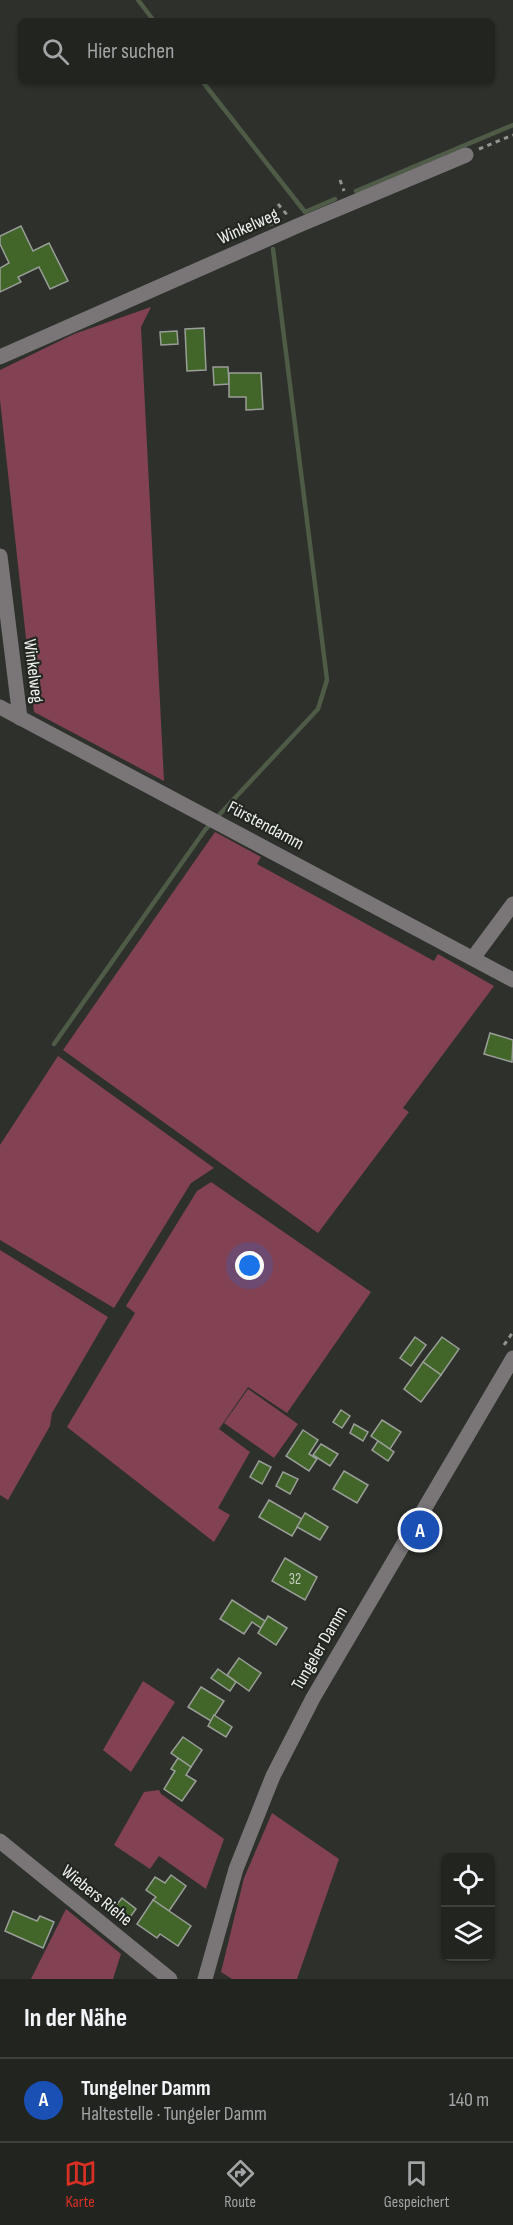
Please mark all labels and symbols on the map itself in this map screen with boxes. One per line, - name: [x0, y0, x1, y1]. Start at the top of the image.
- street label: Winkelweg: [215, 204, 282, 249]
- street label: Winkelweg: [19, 638, 48, 704]
- street label: Fürstendamm: [224, 797, 308, 854]
- your location: [235, 1251, 264, 1280]
- pin: A: [400, 1508, 440, 1552]
- house number: 32: [289, 1570, 301, 1589]
- street label: Tungeler Damm: [287, 1603, 352, 1694]
- street label: Wiebers Riehe: [57, 1860, 136, 1930]

